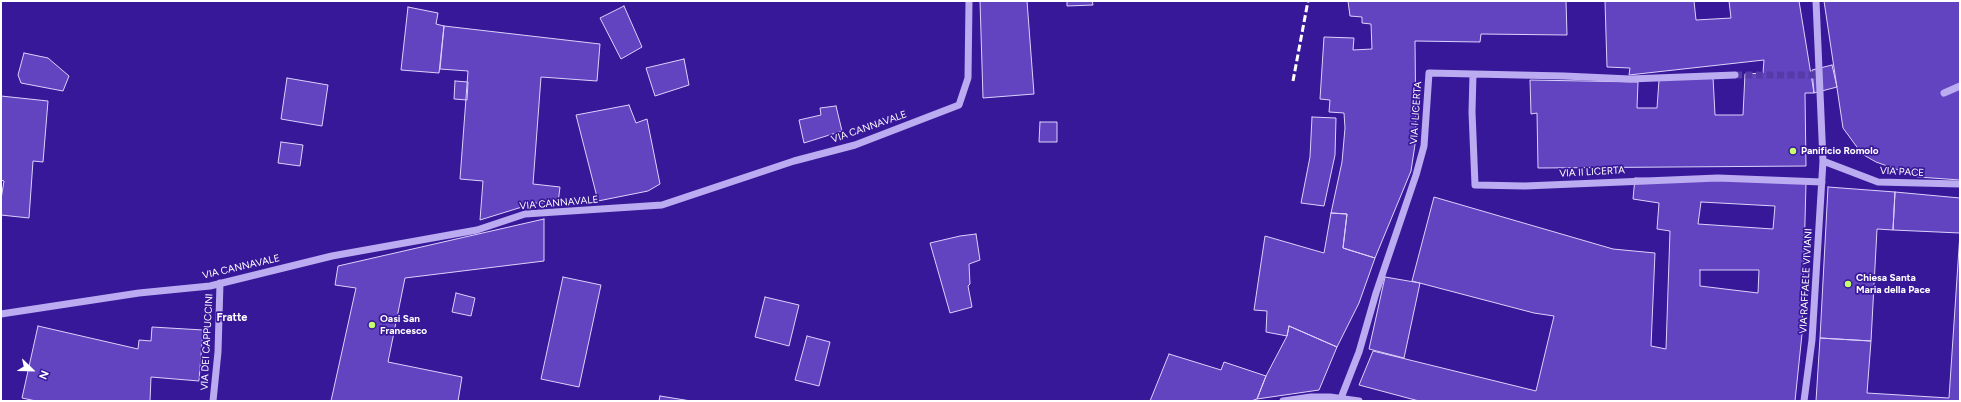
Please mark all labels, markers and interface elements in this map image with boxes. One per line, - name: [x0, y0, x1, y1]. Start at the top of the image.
- street label: VIA I LICERTA: [1408, 81, 1424, 145]
- street label: VIA CANNAVALE: [830, 108, 908, 146]
- place label: Panificio Romolo: [1801, 145, 1878, 157]
- marker: Panificio Romolo: [1788, 146, 1798, 156]
- street label: VIA II LICERTA: [1559, 164, 1625, 180]
- street label: VIA PACE: [1880, 165, 1924, 179]
- street label: VIA CANNAVALE: [519, 194, 599, 212]
- street label: VIA RAFFAELE VIVIANI: [1797, 228, 1815, 334]
- street label: VIA CANNAVALE: [201, 252, 281, 282]
- place label: Chiesa Santa Maria della Pace: [1856, 272, 1930, 296]
- marker: Chiesa Santa Maria della Pace: [1843, 279, 1853, 289]
- street label: VIA DEI CAPPUCCINI: [198, 293, 216, 391]
- district label: Fratte: [217, 311, 247, 325]
- place label: Oasi San Francesco: [380, 313, 427, 336]
- marker: Oasi San Francesco: [367, 320, 377, 330]
- north arrow: [12, 350, 52, 390]
- text: N: [36, 368, 51, 381]

